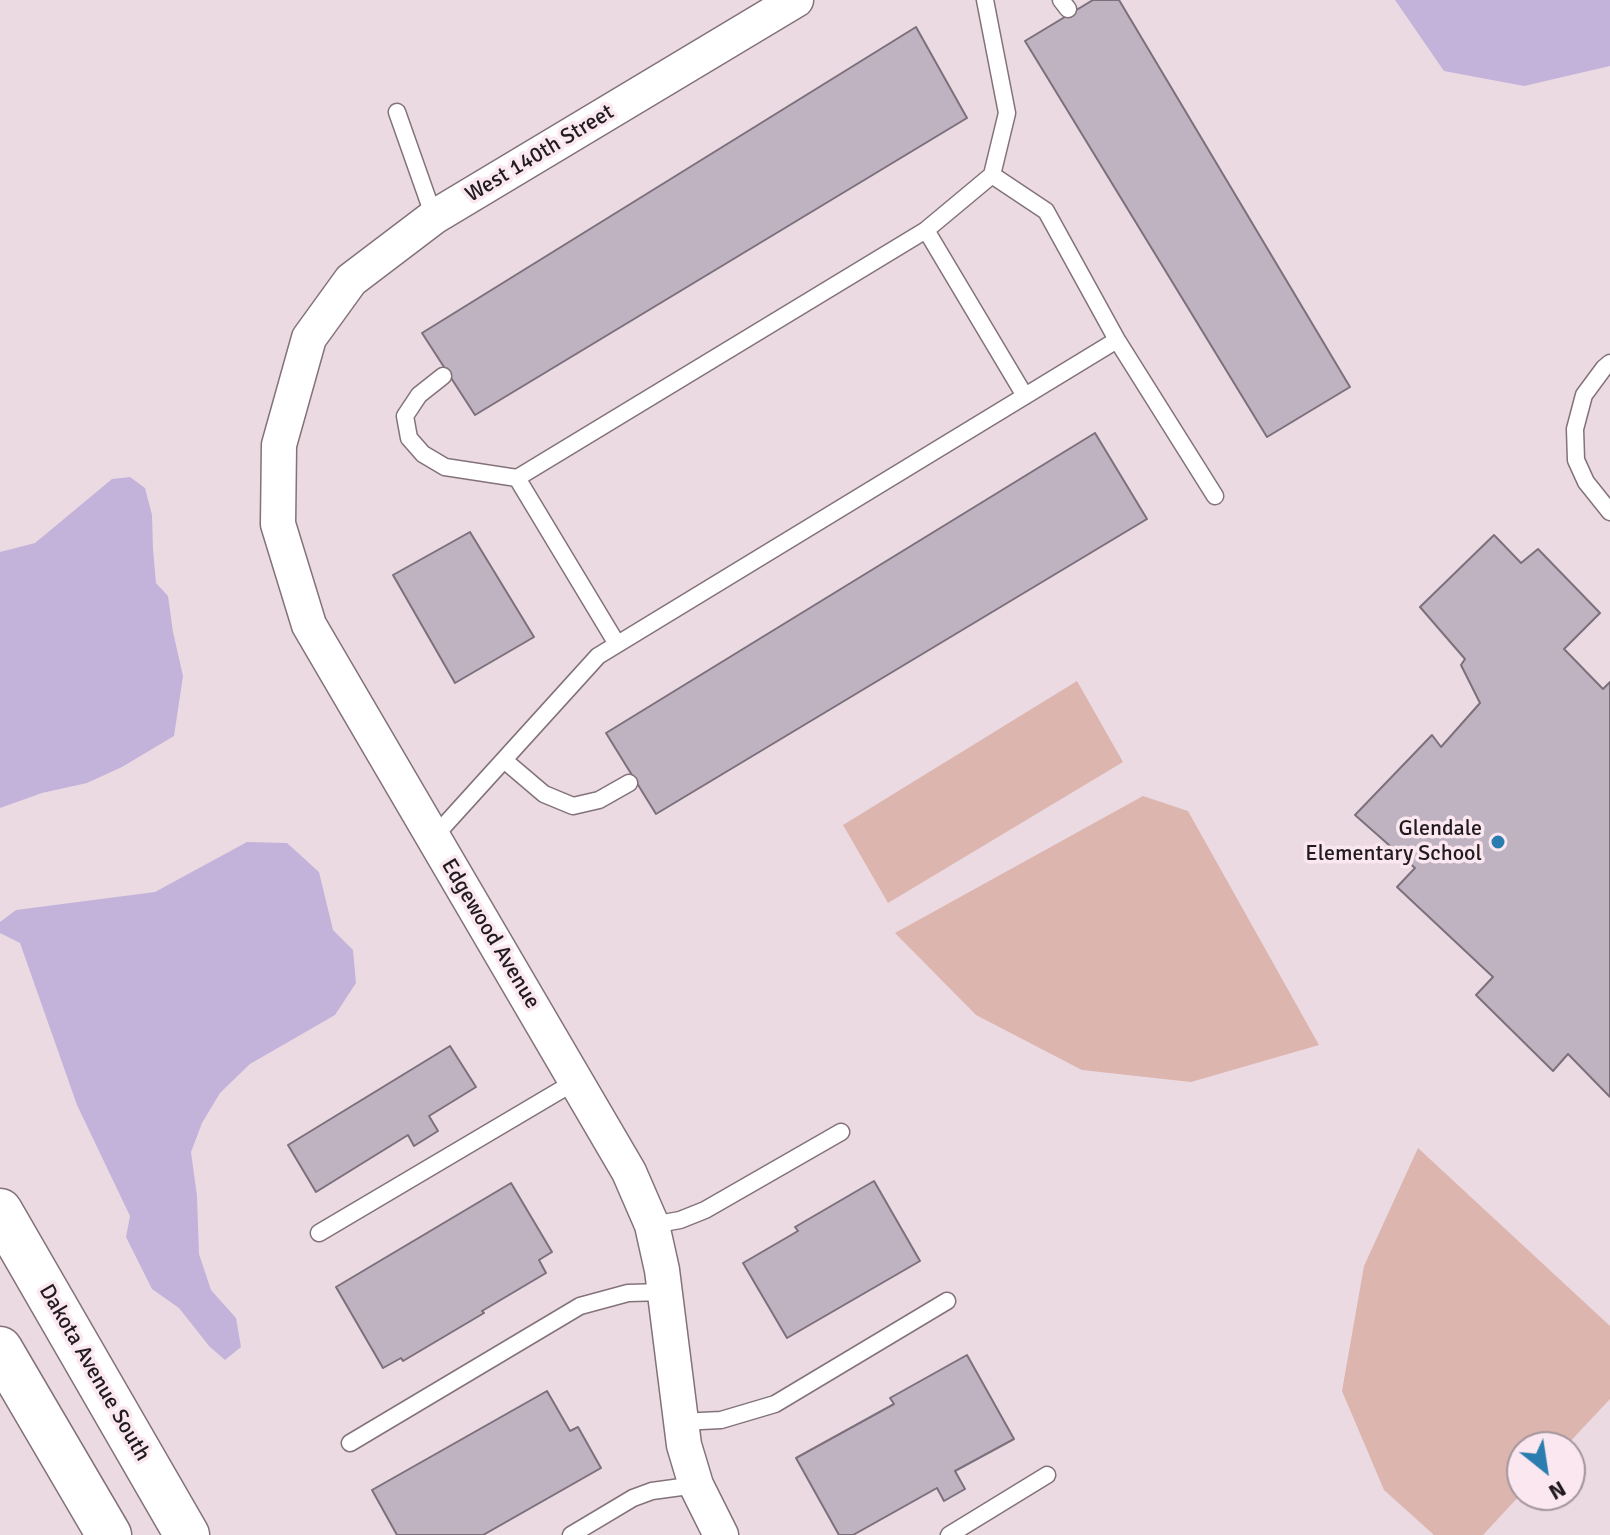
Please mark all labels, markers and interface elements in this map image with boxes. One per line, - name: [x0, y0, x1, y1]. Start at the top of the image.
- street label: West 140th Street: [461, 99, 619, 209]
- place label: Glendale Elementary School: [1305, 816, 1482, 868]
- marker: Glendale Elementary School: [1489, 833, 1507, 851]
- street label: Edgewood Avenue: [435, 854, 545, 1014]
- street label: Dakota Avenue South: [33, 1280, 155, 1466]
- north arrow: [1506, 1431, 1586, 1511]
- text: N: [1544, 1475, 1571, 1506]

